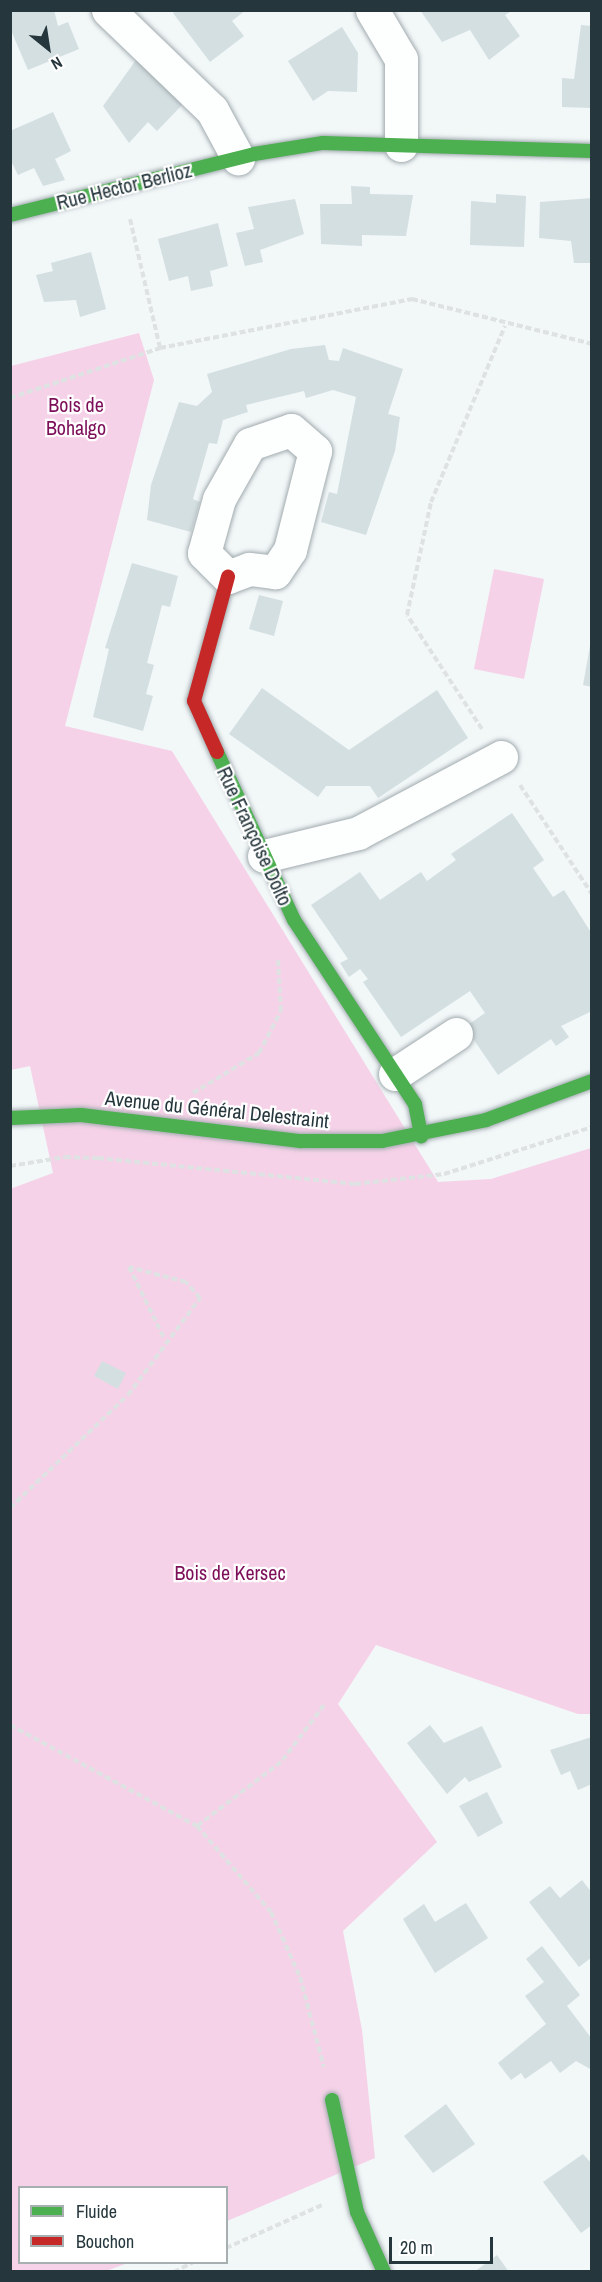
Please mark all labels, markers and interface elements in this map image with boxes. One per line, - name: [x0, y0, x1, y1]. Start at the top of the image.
- north arrow: [18, 18, 78, 78]
- text: N: [47, 52, 67, 75]
- street label: Rue Hector Berlioz: [54, 158, 194, 214]
- park label: Bois de Bohalgo: [46, 393, 106, 440]
- street label: Rue Françoise Dolto: [212, 763, 298, 909]
- street label: Avenue du Général Delestraint: [104, 1085, 330, 1133]
- park label: Bois de Kersec: [174, 1560, 286, 1584]
- legend: [18, 2186, 228, 2264]
- text: Fluide: [76, 2199, 117, 2224]
- scale bar: [392, 2225, 496, 2263]
- text: Bouchon: [76, 2229, 134, 2254]
- text: 20 m: [400, 2235, 433, 2260]

